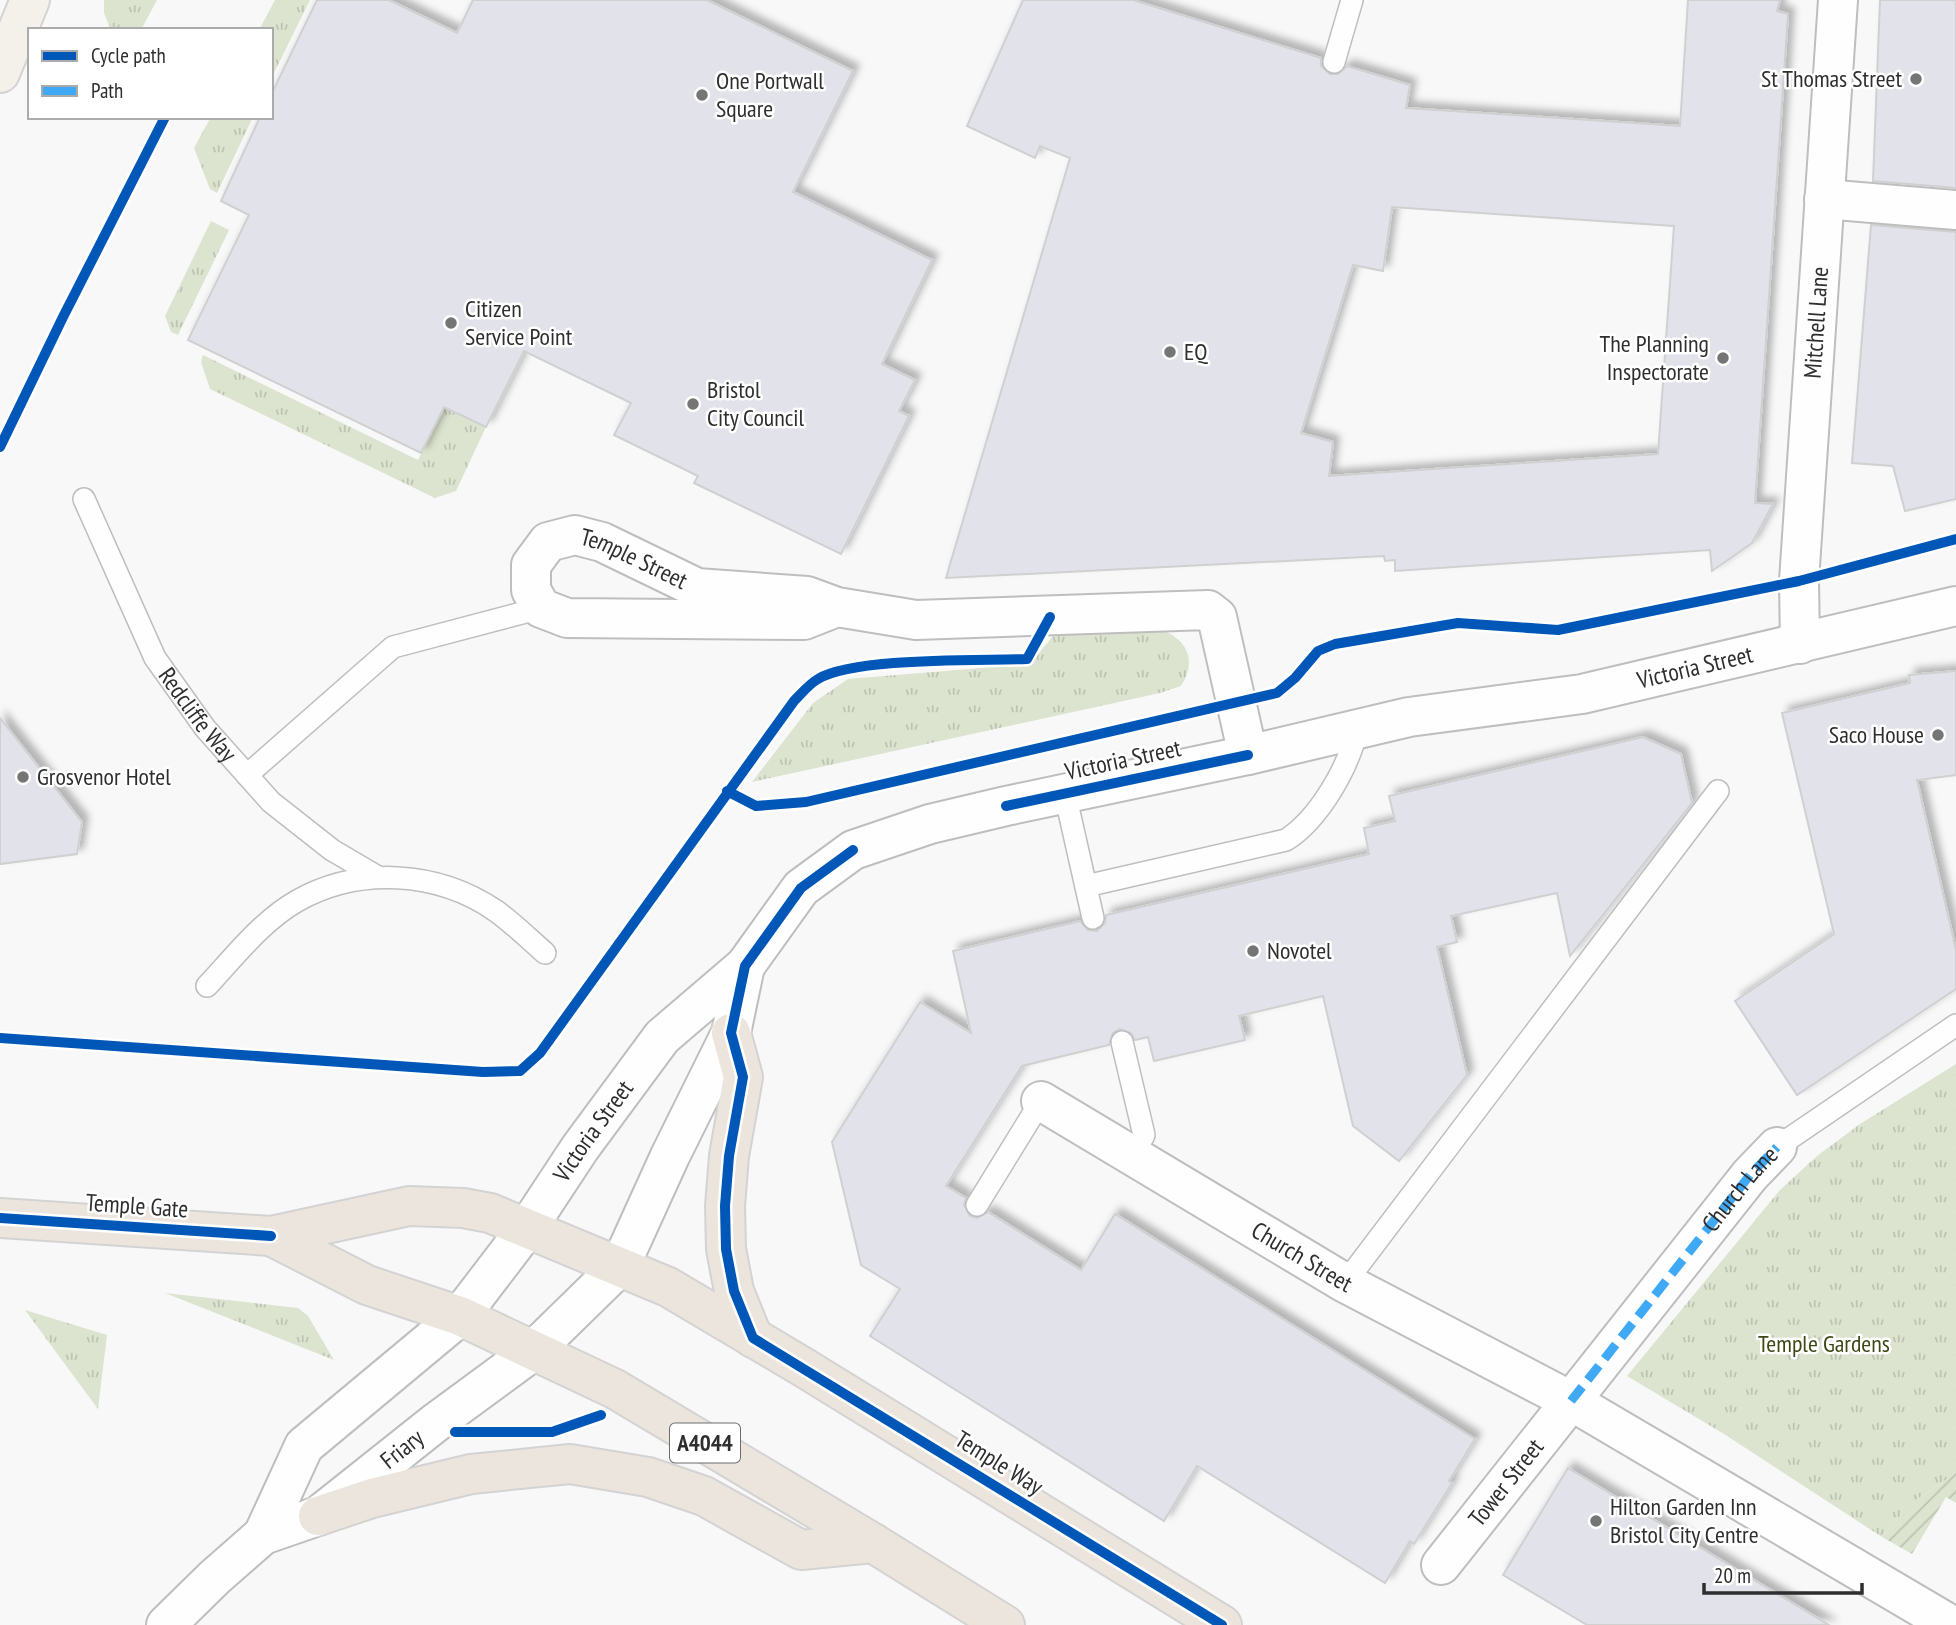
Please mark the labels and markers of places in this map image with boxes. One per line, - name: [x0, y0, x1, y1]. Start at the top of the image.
- place label: St Thomas Street: [1761, 63, 1902, 94]
- place label: One Portwall Square: [716, 65, 824, 124]
- marker: St Thomas Street: [1908, 71, 1924, 87]
- marker: One Portwall Square: [694, 87, 710, 103]
- place label: Citizen Service Point: [465, 293, 573, 352]
- marker: Citizen Service Point: [443, 315, 459, 331]
- place label: The Planning Inspectorate: [1600, 328, 1709, 387]
- place label: EQ: [1184, 336, 1208, 367]
- marker: EQ: [1162, 344, 1178, 360]
- marker: The Planning Inspectorate: [1715, 350, 1731, 366]
- place label: Bristol City Council: [707, 374, 804, 433]
- marker: Bristol City Council: [685, 396, 701, 412]
- place label: Saco House: [1829, 719, 1924, 750]
- marker: Saco House: [1930, 727, 1946, 743]
- place label: Grosvenor Hotel: [37, 761, 171, 792]
- marker: Grosvenor Hotel: [15, 769, 31, 785]
- place label: Novotel: [1267, 935, 1332, 966]
- marker: Novotel: [1245, 943, 1261, 959]
- place label: Hilton Garden Inn Bristol City Centre: [1610, 1491, 1759, 1550]
- marker: Hilton Garden Inn Bristol City Centre: [1588, 1513, 1604, 1529]

